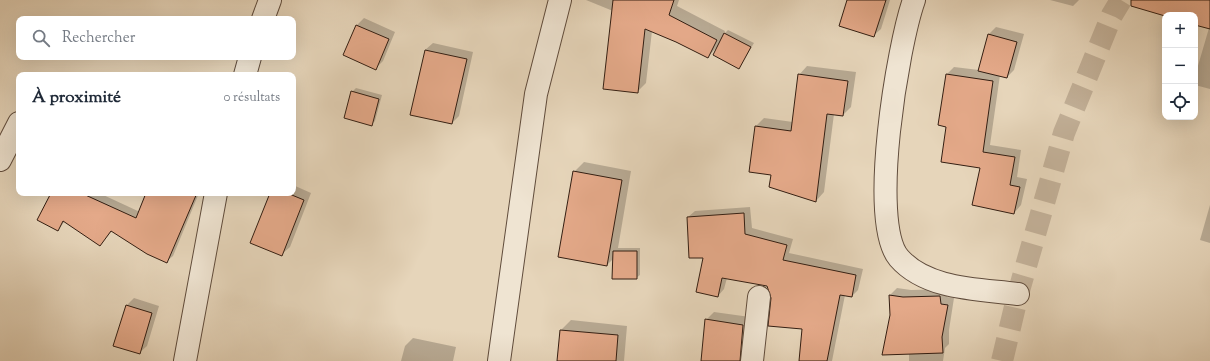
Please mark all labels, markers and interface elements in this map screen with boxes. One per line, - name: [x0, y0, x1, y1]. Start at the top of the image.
- map controls: [1162, 12, 1198, 120]
- button: +: [1162, 12, 1198, 48]
- search box: [16, 16, 296, 60]
- icon: search: [30, 27, 52, 49]
- text: Rechercher: [62, 28, 135, 49]
- button: −: [1162, 48, 1198, 84]
- button: locate: [1162, 84, 1198, 120]
- text: À proximité: [32, 86, 121, 110]
- text: 0 résultats: [223, 89, 280, 107]

